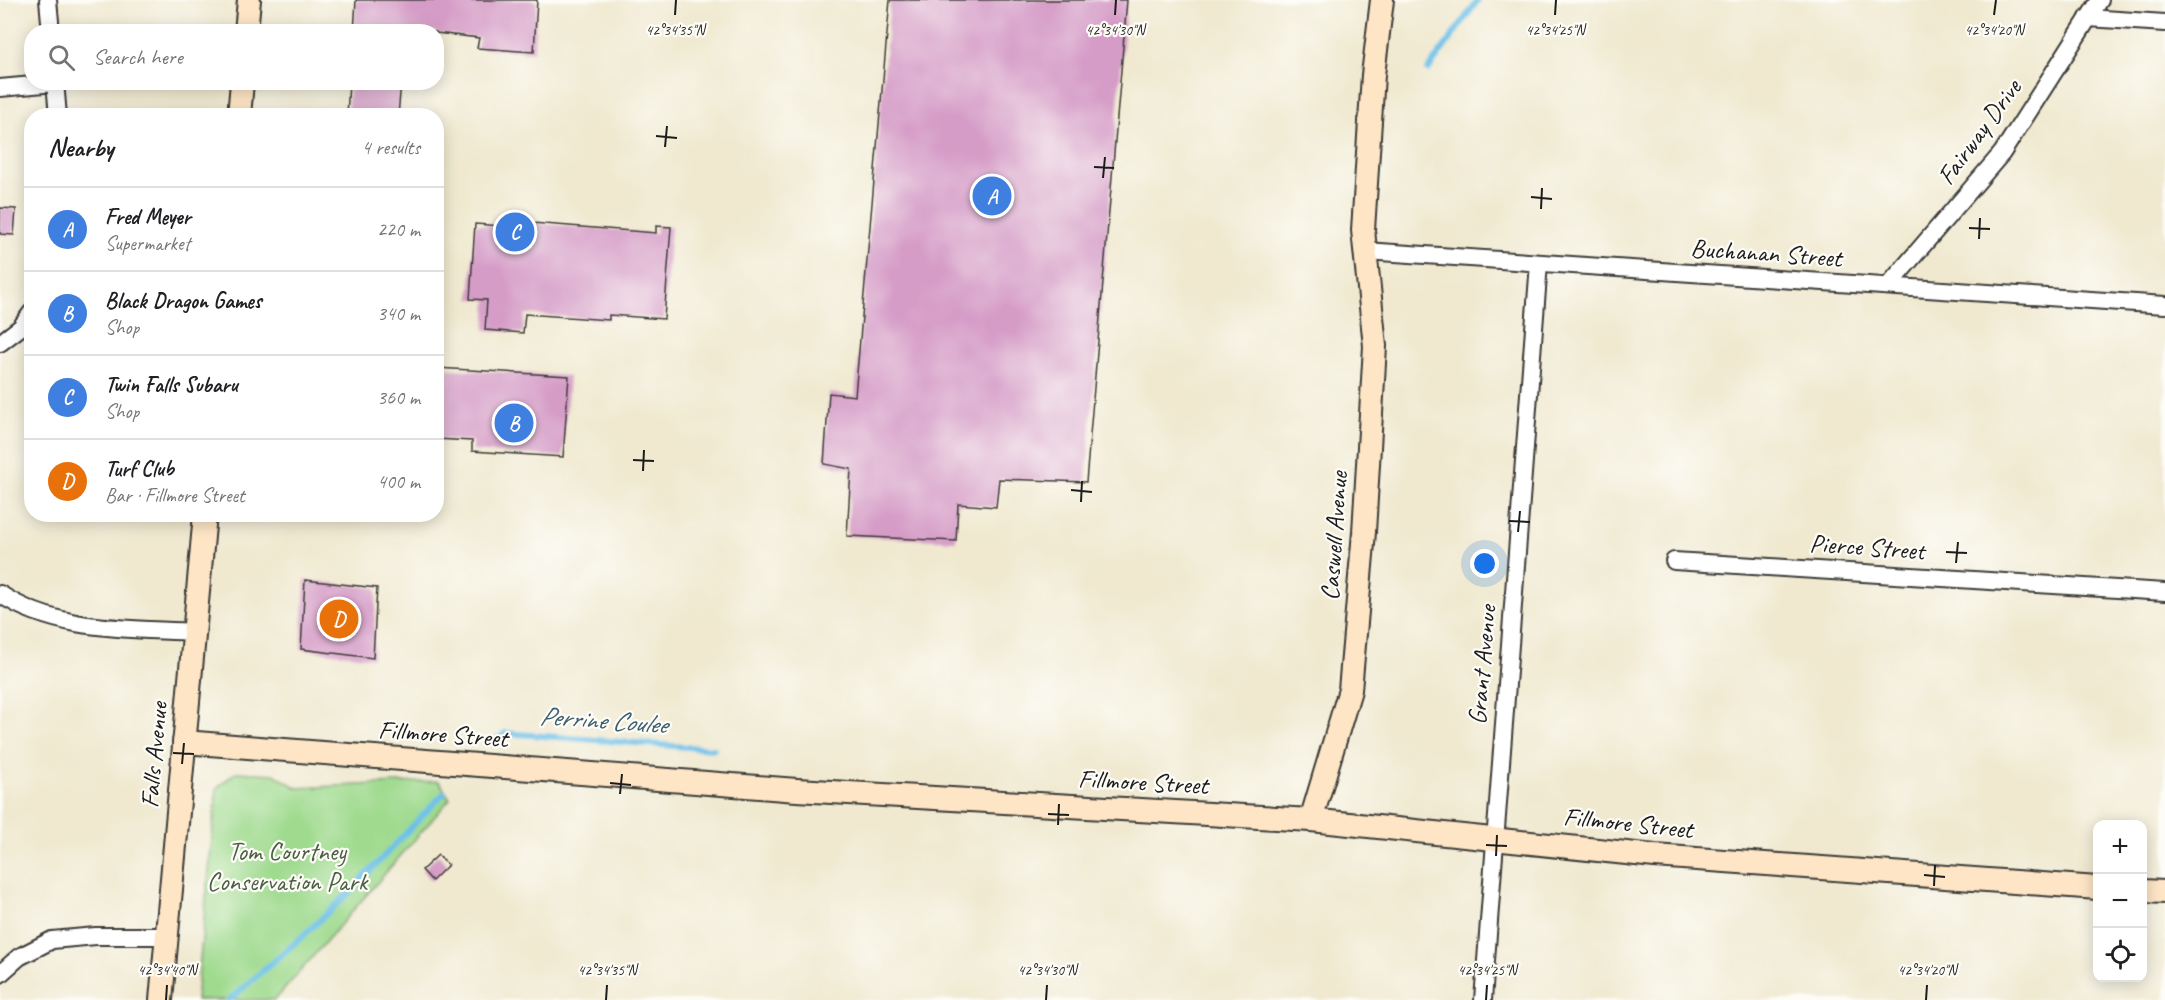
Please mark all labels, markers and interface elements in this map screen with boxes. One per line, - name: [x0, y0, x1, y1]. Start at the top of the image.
- text: 42°34'35"N: [645, 21, 708, 40]
- text: 42°34'30"N: [1085, 21, 1148, 40]
- text: 42°34'25"N: [1525, 21, 1588, 40]
- text: 42°34'20"N: [1964, 21, 2027, 40]
- search box: [24, 24, 444, 90]
- icon: search: [45, 41, 78, 74]
- text: Search here: [93, 43, 183, 71]
- street label: Fairway Drive: [1930, 71, 2029, 191]
- text: Nearby: [48, 131, 113, 164]
- text: 4 results: [361, 135, 420, 160]
- pin: A: [972, 174, 1012, 218]
- text: Fred Meyer: [105, 203, 191, 231]
- pin: C: [496, 210, 534, 254]
- text: A: [62, 217, 73, 242]
- text: 220 m: [377, 217, 420, 242]
- text: Supermarket: [105, 231, 190, 256]
- street label: Buchanan Street: [1690, 231, 1845, 275]
- text: Black Dragon Games: [105, 287, 261, 315]
- text: B: [62, 301, 73, 326]
- text: 340 m: [377, 301, 420, 326]
- text: Shop: [105, 315, 139, 340]
- text: Twin Falls Subaru: [105, 371, 238, 399]
- text: C: [63, 385, 72, 410]
- text: 360 m: [377, 385, 420, 410]
- text: Shop: [105, 399, 139, 424]
- pin: B: [494, 400, 534, 446]
- text: Turf Club: [105, 455, 174, 483]
- text: D: [62, 469, 73, 494]
- text: 400 m: [377, 469, 420, 494]
- street label: Caswell Avenue: [1313, 469, 1355, 602]
- text: Bar · Fillmore Street: [105, 483, 245, 508]
- street label: Pierce Street: [1808, 527, 1928, 568]
- your location: [1470, 549, 1499, 578]
- pin: D: [320, 596, 358, 642]
- street label: Grant Avenue: [1460, 601, 1504, 726]
- street label: Falls Avenue: [133, 699, 175, 809]
- water label: Perrine Coulee: [538, 699, 672, 742]
- street label: Fillmore Street: [377, 713, 511, 755]
- street label: Fillmore Street: [1077, 762, 1211, 802]
- street label: Fillmore Street: [1562, 800, 1697, 846]
- map controls: [2093, 820, 2147, 982]
- button: +: [2093, 820, 2147, 874]
- park label: Tom Courtney Conservation Park: [207, 835, 369, 898]
- button: −: [2093, 874, 2147, 928]
- button: locate: [2093, 928, 2147, 982]
- text: 42°34'40"N: [137, 961, 200, 980]
- text: 42°34'35"N: [577, 961, 640, 980]
- text: 42°34'30"N: [1017, 961, 1080, 980]
- text: 42°34'25"N: [1457, 961, 1520, 980]
- text: 42°34'20"N: [1897, 961, 1960, 980]

